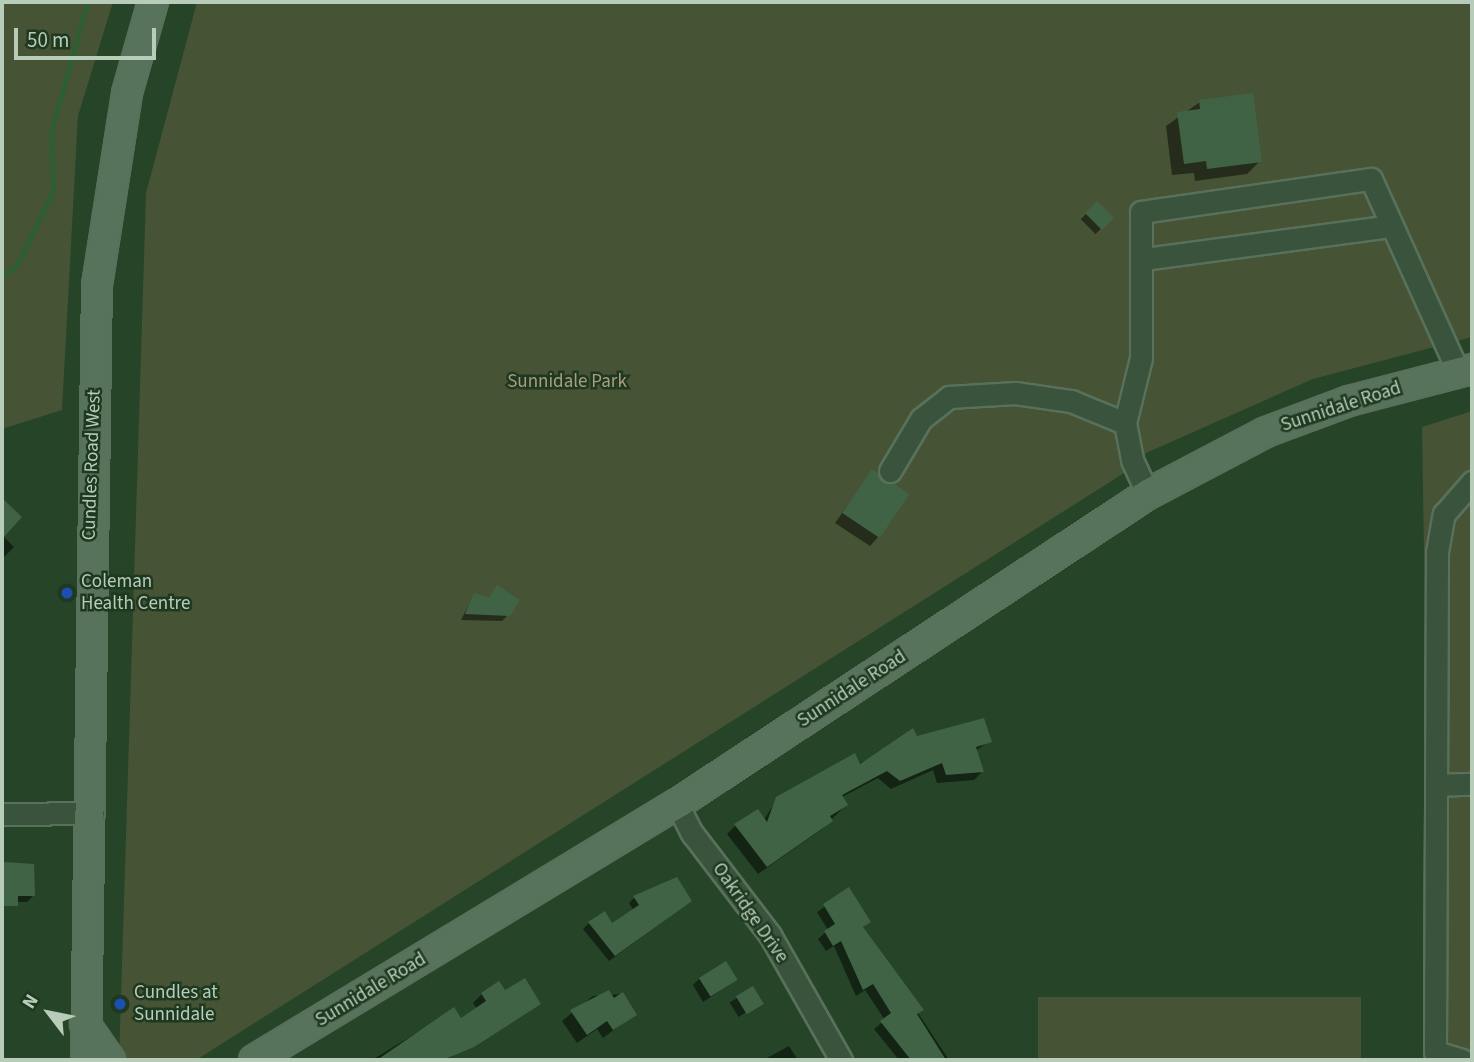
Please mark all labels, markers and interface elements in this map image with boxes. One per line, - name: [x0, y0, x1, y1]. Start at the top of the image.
- scale bar: [18, 14, 159, 58]
- text: 50 m: [27, 25, 69, 55]
- park label: Sunnidale Park: [507, 371, 627, 393]
- street label: Sunnidale Road: [1278, 377, 1404, 437]
- street label: Cundles Road West: [78, 389, 106, 541]
- place label: Coleman Health Centre: [81, 571, 190, 615]
- marker: Coleman Health Centre: [59, 585, 75, 601]
- street label: Sunnidale Road: [793, 645, 911, 733]
- street label: Oakridge Drive: [707, 858, 793, 968]
- street label: Sunnidale Road: [312, 948, 430, 1032]
- north arrow: [14, 978, 84, 1048]
- place label: Cundles at Sunnidale: [134, 982, 218, 1026]
- text: N: [16, 989, 46, 1014]
- marker: Cundles at Sunnidale: [112, 996, 128, 1012]

